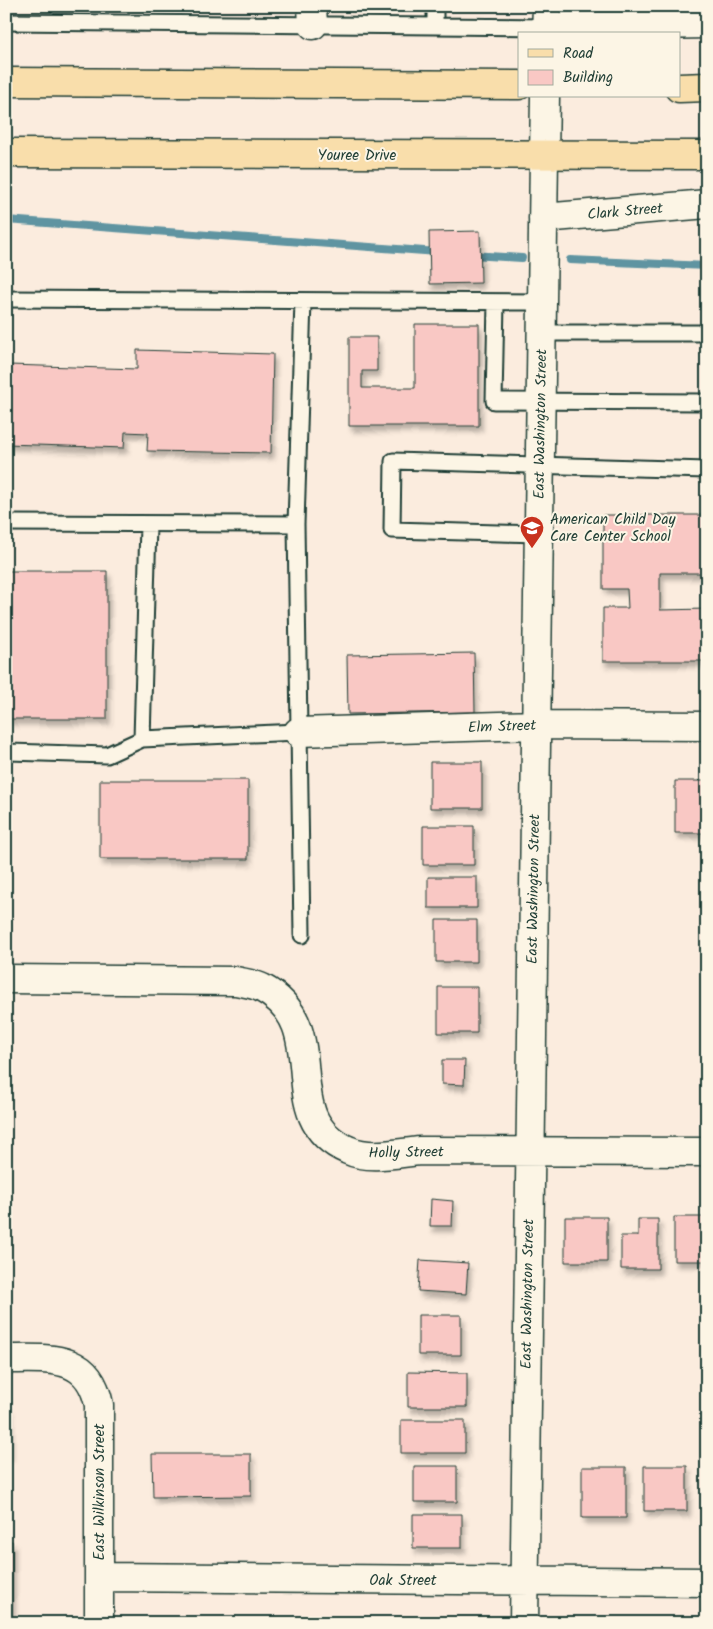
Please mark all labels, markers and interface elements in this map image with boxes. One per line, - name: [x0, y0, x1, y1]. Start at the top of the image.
- legend: [518, 32, 680, 98]
- text: Road: [563, 42, 594, 66]
- text: Building: [563, 66, 613, 90]
- street label: Youree Drive: [318, 144, 396, 168]
- street label: Clark Street: [586, 197, 664, 227]
- street label: East Washington Street: [528, 348, 554, 499]
- place label: American Child Day Care Center School: [550, 508, 677, 549]
- school or university icon: American Child Day Care Center School: [519, 515, 545, 549]
- street label: Elm Street: [467, 714, 537, 740]
- street label: East Washington Street: [521, 813, 547, 964]
- street label: Holly Street: [368, 1140, 444, 1166]
- street label: East Washington Street: [515, 1218, 541, 1369]
- street label: East Wilkinson Street: [88, 1423, 112, 1560]
- street label: Oak Street: [369, 1569, 437, 1593]

